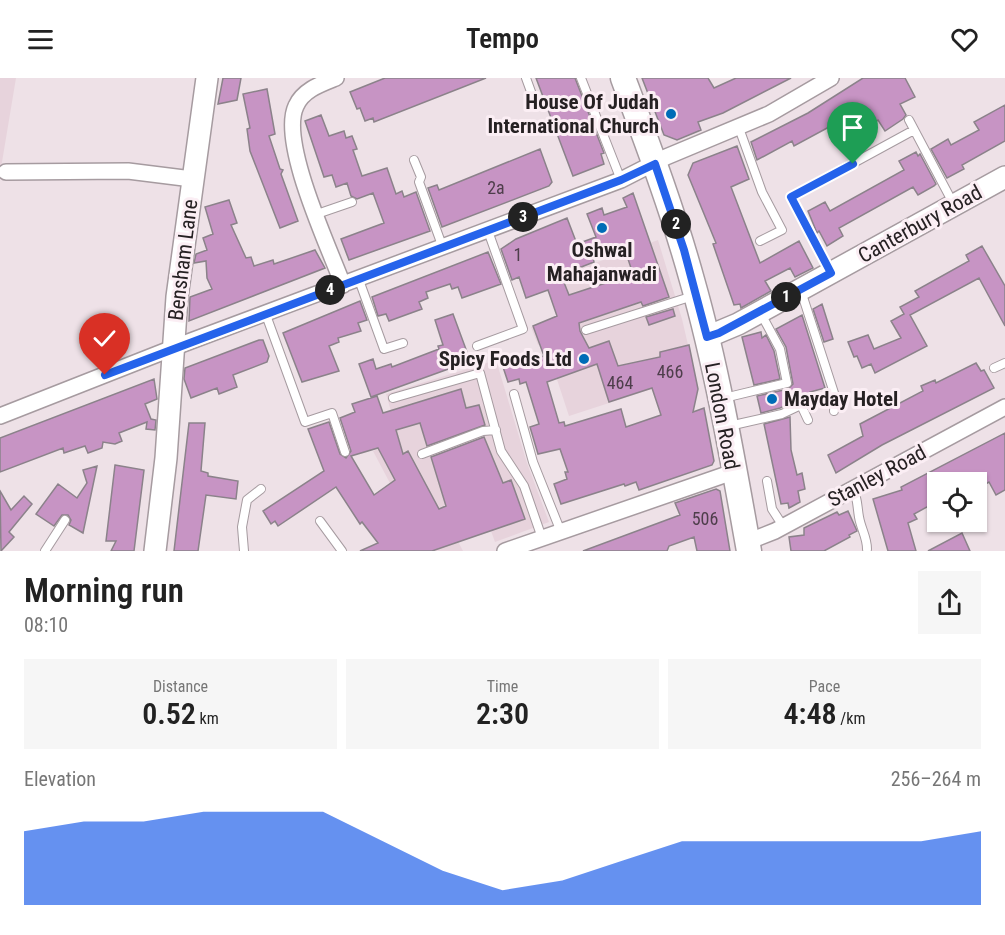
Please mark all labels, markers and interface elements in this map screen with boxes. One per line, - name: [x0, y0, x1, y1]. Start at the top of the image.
- icon: menu: [24, 23, 57, 56]
- text: Tempo: [466, 23, 539, 55]
- icon: heart: [948, 23, 981, 56]
- place label: House Of Judah International Church: [487, 90, 659, 138]
- pin: [827, 102, 878, 164]
- marker: House Of Judah International Church: [664, 107, 678, 121]
- icon: arrive: [836, 111, 869, 144]
- house number: 2a: [487, 177, 505, 198]
- street label: Canterbury Road: [854, 180, 986, 268]
- street label: Bensham Lane: [164, 198, 202, 322]
- pin: 3: [508, 202, 538, 232]
- text: 3: [519, 207, 527, 226]
- pin: 2: [661, 209, 691, 239]
- text: 2: [672, 214, 680, 233]
- marker: Oshwal Mahajanwadi: [595, 221, 609, 235]
- place label: Oshwal Mahajanwadi: [547, 238, 657, 286]
- house number: 1: [514, 244, 522, 265]
- pin: 4: [315, 275, 345, 305]
- text: 4: [326, 280, 334, 299]
- pin: 1: [771, 282, 801, 312]
- text: 1: [782, 287, 790, 306]
- pin: [79, 313, 130, 375]
- icon: check: [88, 322, 121, 355]
- place label: Spicy Foods Ltd: [439, 347, 572, 371]
- marker: Spicy Foods Ltd: [577, 352, 591, 366]
- street label: London Road: [700, 360, 744, 472]
- house number: 466: [657, 361, 683, 382]
- house number: 464: [607, 372, 633, 393]
- place label: Mayday Hotel: [784, 387, 898, 411]
- marker: Mayday Hotel: [765, 392, 779, 406]
- street label: Stanley Road: [824, 440, 930, 512]
- map controls: [927, 472, 987, 532]
- button: locate: [927, 472, 987, 532]
- house number: 506: [692, 508, 718, 529]
- text: Morning run: [24, 571, 184, 610]
- button: share: [918, 571, 981, 634]
- text: 08:10: [24, 613, 68, 637]
- text: Distance: [153, 677, 208, 696]
- text: Time: [487, 677, 518, 696]
- text: Pace: [809, 677, 840, 696]
- text: 0.52: [142, 696, 196, 731]
- text: 2:30: [476, 696, 529, 731]
- text: 4:48: [783, 696, 837, 731]
- text: km: [196, 709, 219, 728]
- text: /km: [837, 709, 866, 728]
- text: Elevation: [24, 767, 96, 791]
- text: 256–264 m: [891, 767, 981, 791]

